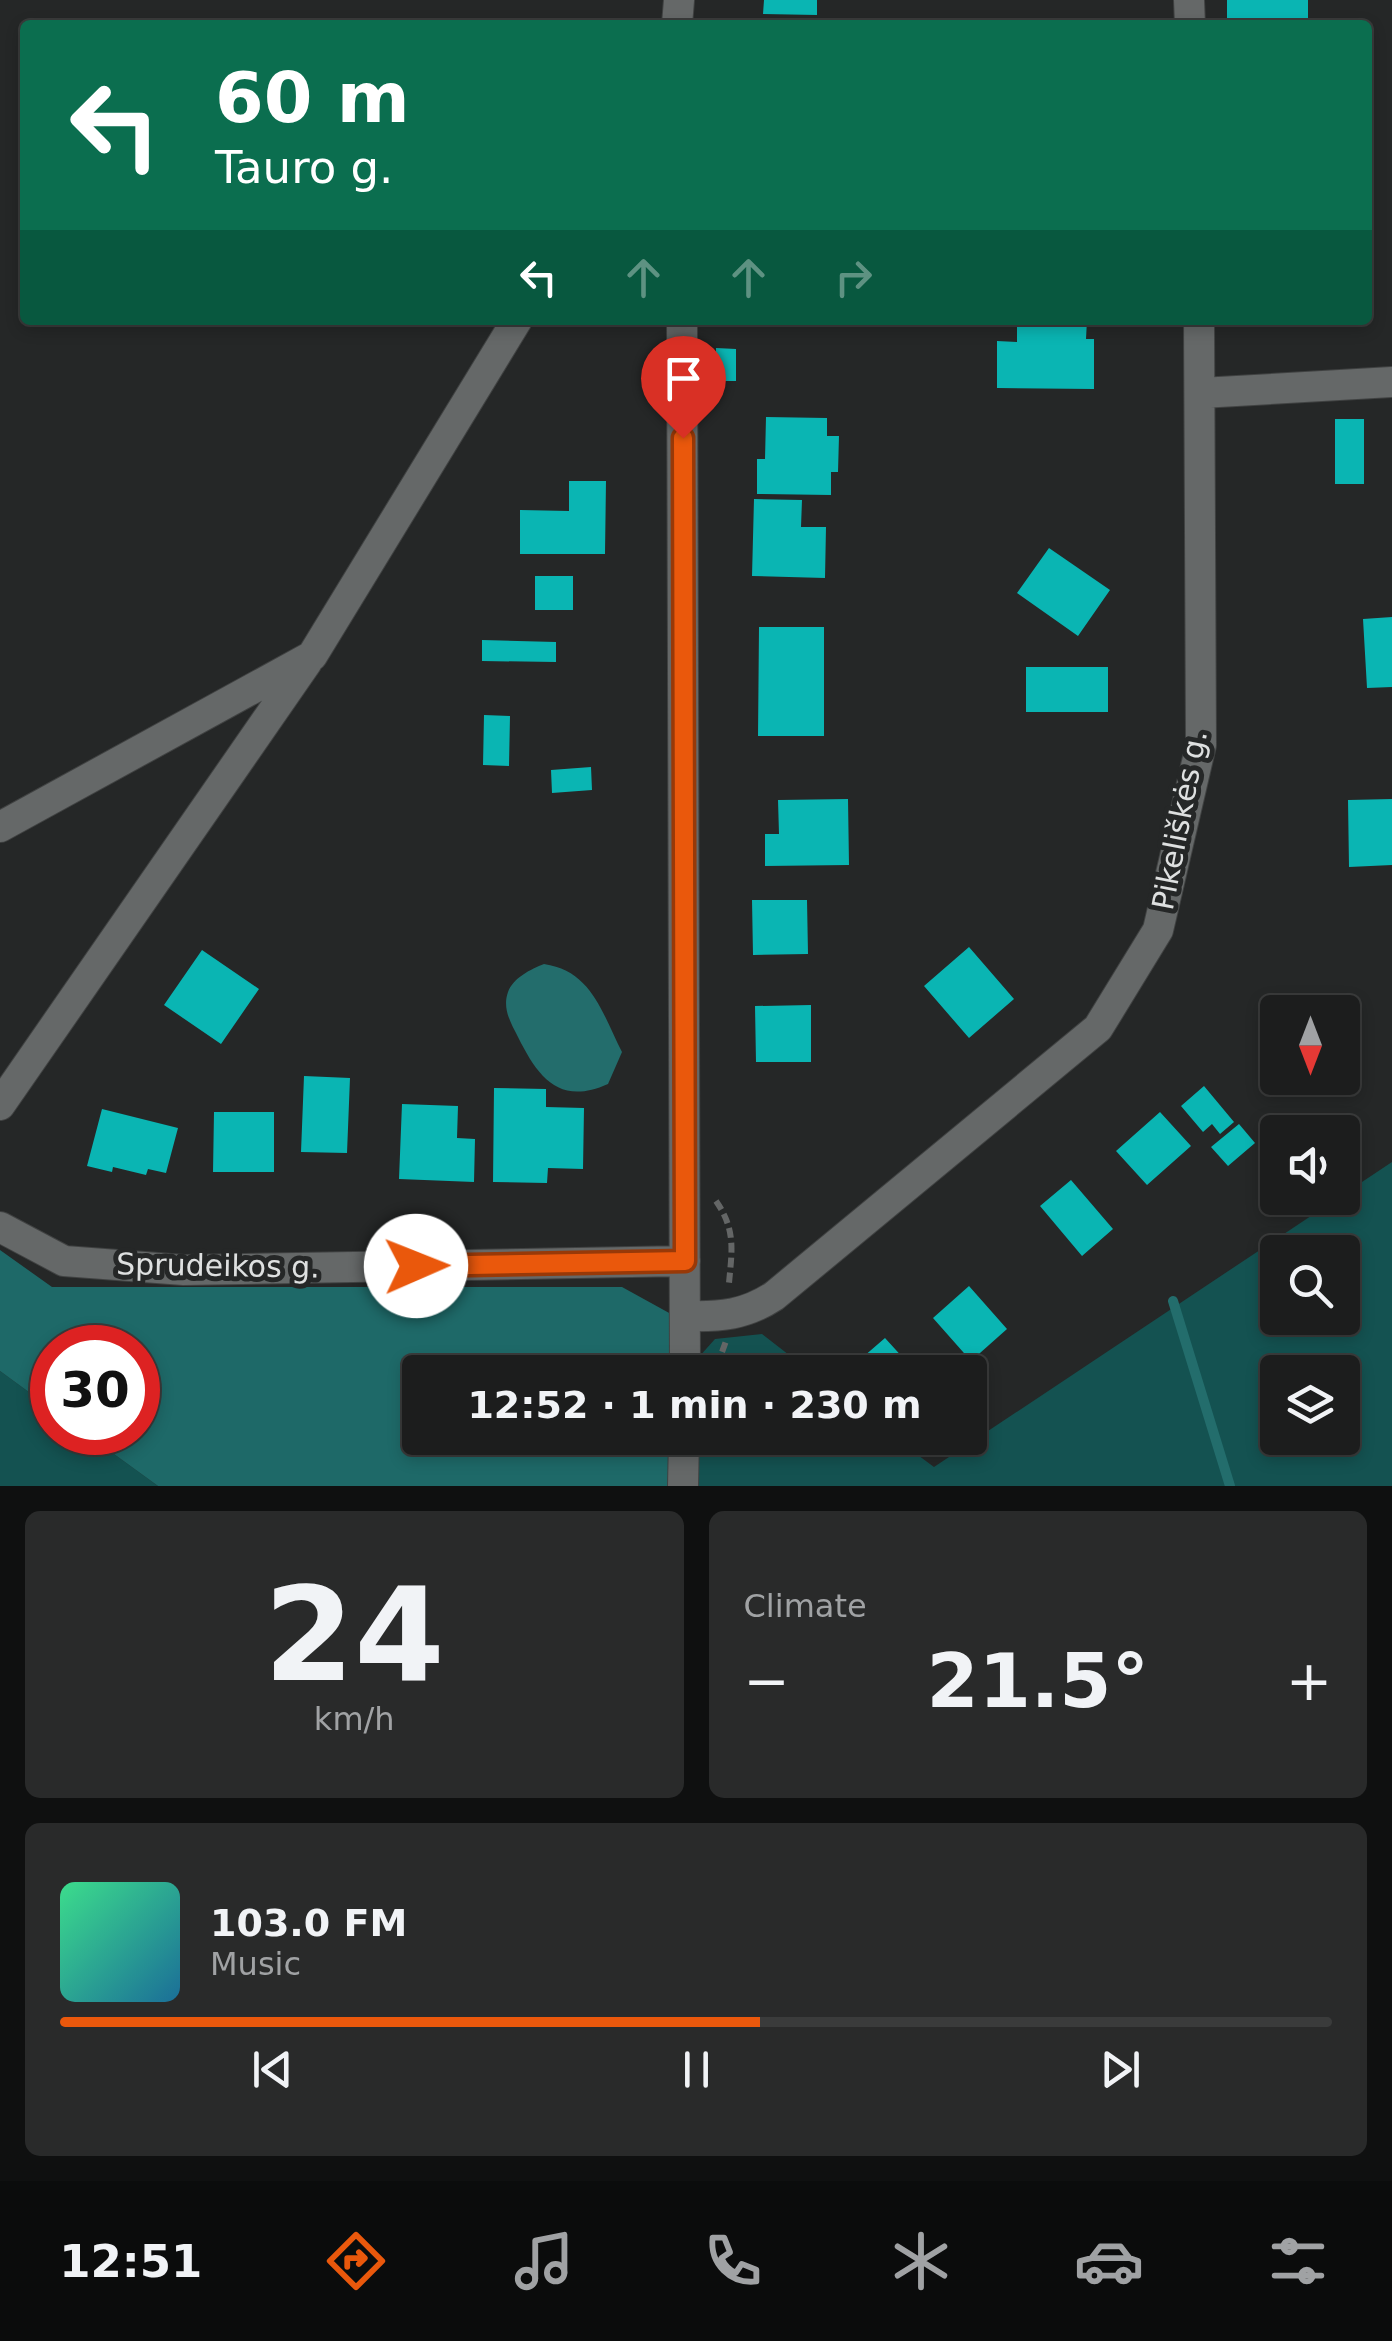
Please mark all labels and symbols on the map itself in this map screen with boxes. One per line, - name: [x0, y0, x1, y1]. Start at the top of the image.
- pin: [641, 336, 726, 439]
- street label: Pikeliškės g.: [1145, 727, 1214, 913]
- north arrow: [1260, 995, 1360, 1095]
- position arrow: [364, 1214, 468, 1318]
- street label: Sprudeikos g.: [116, 1246, 320, 1285]
- speed limit sign: 30: [30, 1325, 160, 1455]

